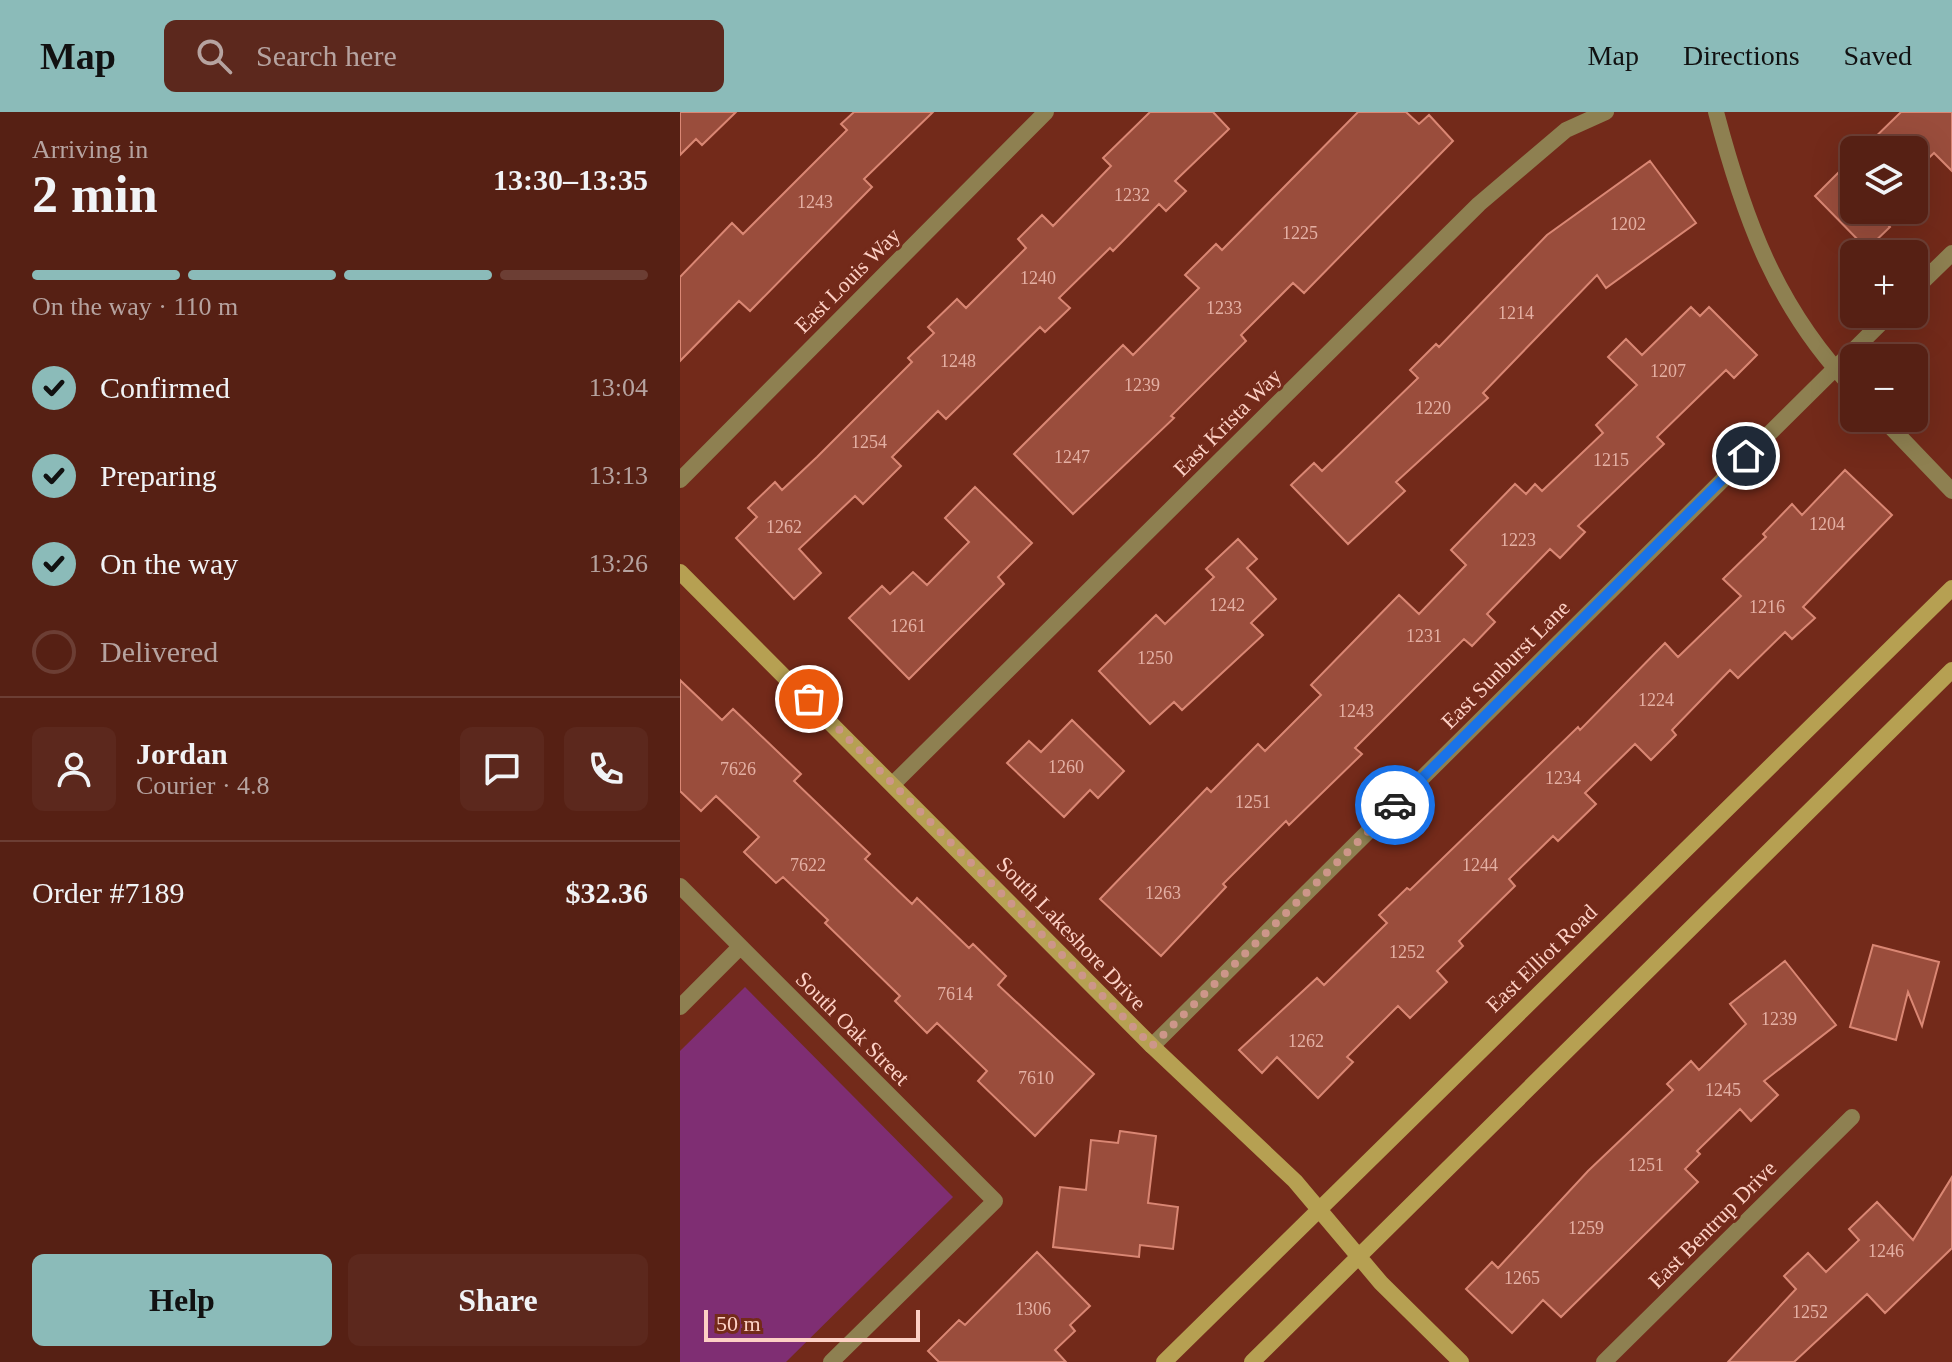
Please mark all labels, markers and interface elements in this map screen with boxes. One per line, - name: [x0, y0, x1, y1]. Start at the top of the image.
- search box: [164, 20, 724, 92]
- icon: search: [192, 34, 236, 78]
- text: Map: [40, 35, 116, 77]
- text: Search here: [256, 39, 397, 72]
- text: Map: [1588, 40, 1639, 71]
- text: Directions: [1683, 40, 1800, 71]
- text: Saved: [1844, 40, 1912, 71]
- text: Arriving in: [32, 135, 148, 164]
- map controls: [1840, 136, 1928, 432]
- button: layers: [1840, 136, 1928, 224]
- text: 13:30–13:35: [493, 163, 648, 196]
- text: 2 min: [32, 166, 158, 223]
- house number: 1232: [1114, 185, 1150, 205]
- house number: 1243: [797, 192, 833, 212]
- house number: 1202: [1610, 214, 1646, 234]
- street label: East Louis Way: [790, 223, 905, 338]
- house number: 1225: [1282, 223, 1318, 243]
- button: +: [1840, 240, 1928, 328]
- house number: 1240: [1020, 268, 1056, 288]
- text: On the way · 110 m: [32, 292, 238, 321]
- house number: 1233: [1206, 298, 1242, 318]
- house number: 1214: [1498, 303, 1534, 323]
- button: −: [1840, 344, 1928, 432]
- house number: 1248: [940, 351, 976, 371]
- house number: 1207: [1650, 361, 1686, 381]
- street label: East Krista Way: [1168, 363, 1286, 481]
- icon: check: [32, 366, 76, 410]
- text: Confirmed: [100, 371, 230, 404]
- text: 13:04: [589, 373, 648, 402]
- house number: 1239: [1124, 375, 1160, 395]
- house number: 1220: [1415, 398, 1451, 418]
- pin: [1712, 422, 1780, 490]
- house number: 1254: [851, 432, 887, 452]
- icon: home: [1724, 434, 1768, 478]
- house number: 1247: [1054, 447, 1090, 467]
- house number: 1215: [1593, 450, 1629, 470]
- icon: check: [32, 454, 76, 498]
- text: Preparing: [100, 459, 217, 492]
- text: 13:13: [589, 461, 648, 490]
- house number: 1204: [1809, 514, 1845, 534]
- house number: 1262: [766, 517, 802, 537]
- house number: 1223: [1500, 530, 1536, 550]
- icon: check: [32, 542, 76, 586]
- text: On the way: [100, 547, 238, 580]
- text: 13:26: [589, 549, 648, 578]
- house number: 1242: [1209, 595, 1245, 615]
- street label: East Sunburst Lane: [1436, 595, 1575, 734]
- house number: 1216: [1749, 597, 1785, 617]
- house number: 1261: [890, 616, 926, 636]
- house number: 1231: [1406, 626, 1442, 646]
- text: Delivered: [100, 635, 218, 668]
- house number: 1250: [1137, 648, 1173, 668]
- pin: [775, 665, 843, 733]
- icon: bag: [787, 677, 831, 721]
- house number: 1224: [1638, 690, 1674, 710]
- house number: 1243: [1338, 701, 1374, 721]
- button: person: [32, 727, 116, 811]
- button: chat: [460, 727, 544, 811]
- button: phone: [564, 727, 648, 811]
- text: Jordan: [136, 737, 228, 770]
- house number: 1260: [1048, 757, 1084, 777]
- house number: 7626: [720, 759, 756, 779]
- courier: [1355, 765, 1435, 845]
- house number: 1234: [1545, 768, 1581, 788]
- text: Courier · 4.8: [136, 771, 270, 800]
- icon: car: [1373, 783, 1417, 827]
- house number: 1251: [1235, 792, 1271, 812]
- street label: South Lakeshore Drive: [992, 851, 1152, 1015]
- house number: 7622: [790, 855, 826, 875]
- house number: 1244: [1462, 855, 1498, 875]
- text: Order #7189: [32, 876, 184, 909]
- text: $32.36: [566, 876, 648, 909]
- house number: 1263: [1145, 883, 1181, 903]
- street label: East Elliot Road: [1481, 899, 1602, 1017]
- house number: 1252: [1389, 942, 1425, 962]
- street label: South Oak Street: [791, 966, 915, 1090]
- house number: 7614: [937, 984, 973, 1004]
- house number: 1239: [1761, 1009, 1797, 1029]
- house number: 1262: [1288, 1031, 1324, 1051]
- house number: 7610: [1018, 1068, 1054, 1088]
- house number: 1245: [1705, 1080, 1741, 1100]
- house number: 1251: [1628, 1155, 1664, 1175]
- street label: East Bentrup Drive: [1643, 1155, 1781, 1293]
- house number: 1259: [1568, 1218, 1604, 1238]
- house number: 1246: [1868, 1241, 1904, 1261]
- button: Help: [32, 1254, 332, 1346]
- button: Share: [348, 1254, 648, 1346]
- house number: 1265: [1504, 1268, 1540, 1288]
- house number: 1306: [1015, 1299, 1051, 1319]
- house number: 1252: [1792, 1302, 1828, 1322]
- scale bar: [704, 1306, 920, 1342]
- text: 50 m: [716, 1311, 761, 1336]

